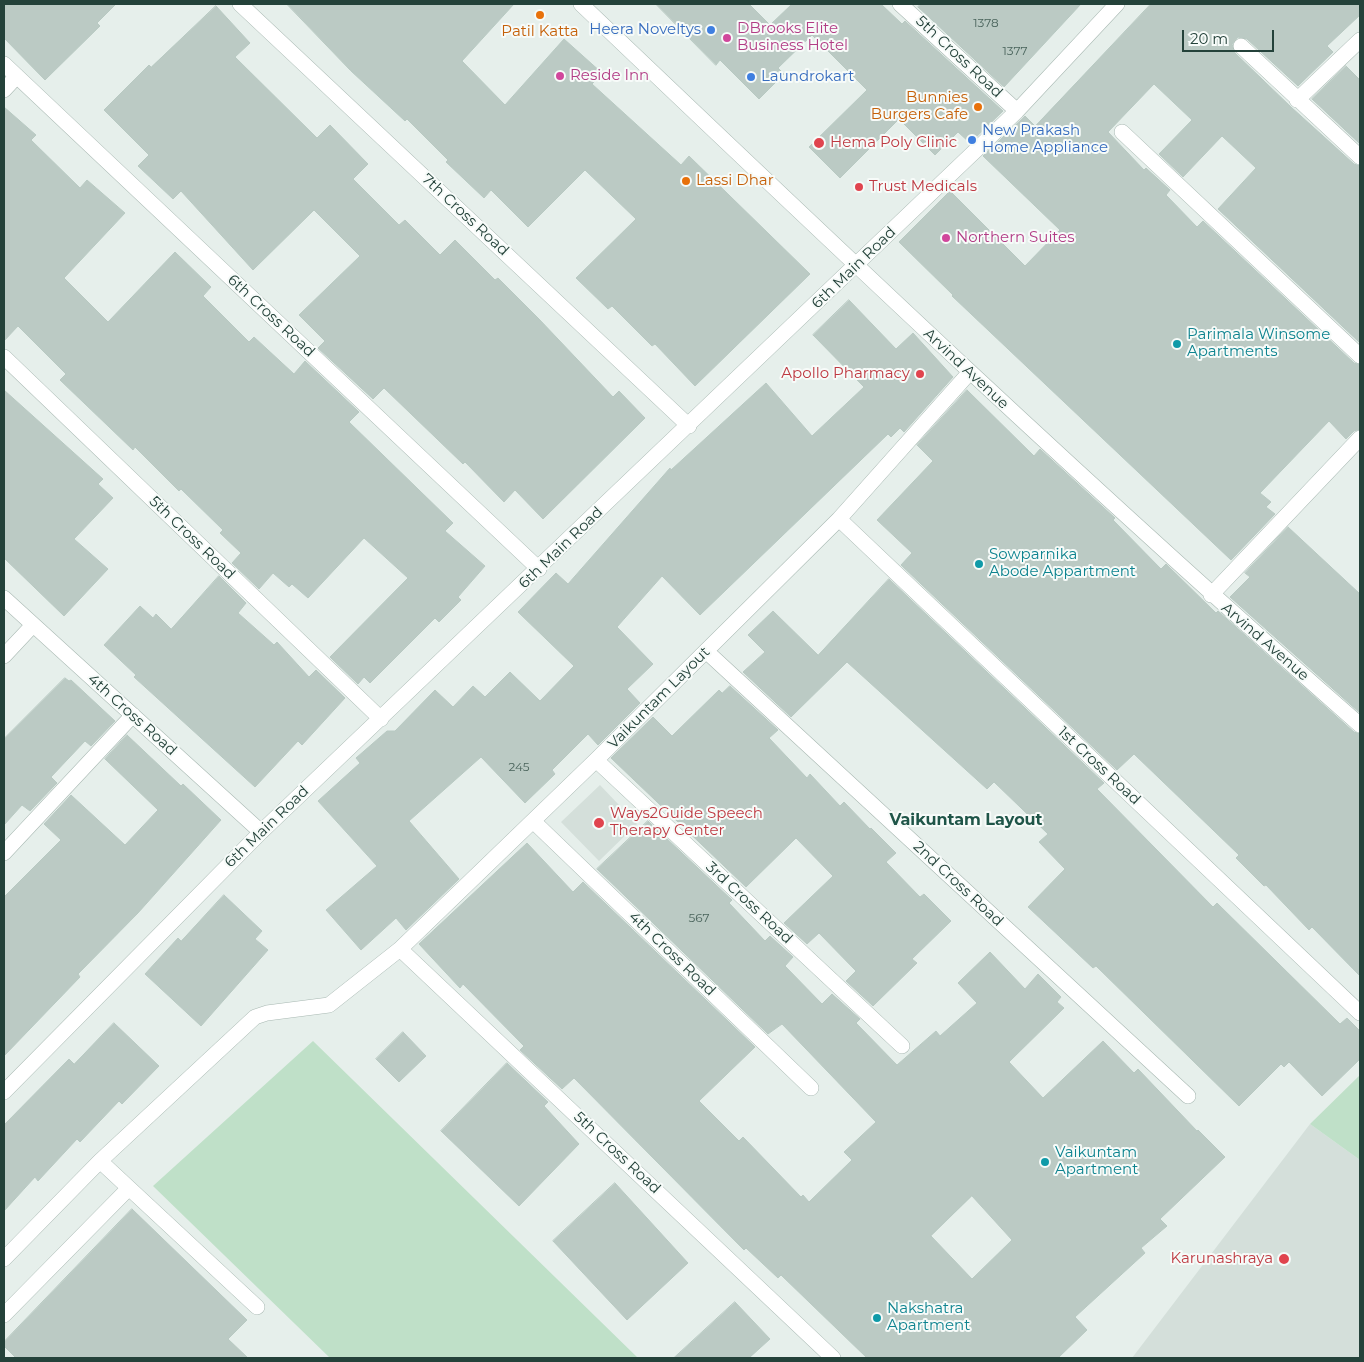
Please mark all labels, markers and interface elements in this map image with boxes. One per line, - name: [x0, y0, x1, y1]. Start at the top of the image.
- marker: Patil Katta: [534, 9, 546, 21]
- street label: 5th Cross Road: [912, 12, 1006, 102]
- house number: 1378: [973, 16, 999, 30]
- place label: DBrooks Elite Business Hotel: [737, 20, 848, 55]
- scale bar: [1184, 20, 1276, 52]
- place label: Heera Noveltys: [589, 21, 701, 39]
- place label: Patil Katta: [501, 23, 579, 41]
- marker: Heera Noveltys: [705, 24, 717, 36]
- text: 20 m: [1190, 29, 1228, 48]
- marker: DBrooks Elite Business Hotel: [721, 32, 733, 44]
- house number: 1377: [1002, 44, 1028, 58]
- place label: Reside Inn: [570, 67, 649, 85]
- place label: Laundrokart: [761, 68, 854, 86]
- marker: Reside Inn: [554, 70, 566, 82]
- marker: Laundrokart: [745, 71, 757, 83]
- place label: Bunnies Burgers Cafe: [871, 89, 968, 124]
- marker: Bunnies Burgers Cafe: [972, 101, 984, 113]
- place label: New Prakash Home Appliance: [982, 122, 1108, 157]
- place label: Hema Poly Clinic: [830, 134, 957, 152]
- marker: New Prakash Home Appliance: [966, 134, 978, 146]
- marker: Hema Poly Clinic: [812, 136, 826, 150]
- street label: 7th Cross Road: [418, 170, 512, 260]
- place label: Lassi Dhar: [696, 172, 774, 190]
- marker: Lassi Dhar: [680, 175, 692, 187]
- place label: Trust Medicals: [869, 178, 977, 196]
- marker: Trust Medicals: [853, 181, 865, 193]
- street label: 6th Main Road: [808, 223, 900, 313]
- place label: Northern Suites: [956, 229, 1074, 247]
- marker: Northern Suites: [940, 232, 952, 244]
- street label: 6th Cross Road: [224, 271, 318, 361]
- street label: Arvind Avenue: [920, 325, 1012, 413]
- place label: Parimala Winsome Apartments: [1187, 326, 1330, 361]
- marker: Parimala Winsome Apartments: [1171, 338, 1183, 350]
- place label: Apollo Pharmacy: [781, 365, 910, 383]
- marker: Apollo Pharmacy: [914, 368, 926, 380]
- street label: 5th Cross Road: [145, 493, 239, 583]
- street label: 6th Main Road: [515, 503, 607, 593]
- place label: Sowparnika Abode Appartment: [989, 546, 1136, 581]
- marker: Sowparnika Abode Appartment: [973, 558, 985, 570]
- street label: Arvind Avenue: [1218, 599, 1312, 685]
- street label: Vaikuntam Layout: [604, 643, 714, 753]
- street label: 4th Cross Road: [84, 670, 180, 760]
- street label: 1st Cross Road: [1054, 723, 1144, 809]
- house number: 245: [508, 760, 530, 774]
- street label: 6th Main Road: [221, 782, 313, 872]
- place label: Ways2Guide Speech Therapy Center: [610, 805, 763, 840]
- district label: Vaikuntam Layout: [889, 810, 1043, 830]
- marker: Ways2Guide Speech Therapy Center: [592, 816, 606, 830]
- street label: 2nd Cross Road: [909, 838, 1007, 930]
- street label: 3rd Cross Road: [702, 858, 796, 948]
- street label: 4th Cross Road: [625, 908, 719, 1000]
- house number: 567: [688, 911, 710, 925]
- street label: 5th Cross Road: [570, 1108, 664, 1198]
- place label: Vaikuntam Apartment: [1055, 1144, 1138, 1179]
- marker: Vaikuntam Apartment: [1039, 1156, 1051, 1168]
- place label: Karunashraya: [1170, 1250, 1273, 1268]
- marker: Karunashraya: [1277, 1252, 1291, 1266]
- place label: Nakshatra Apartment: [887, 1300, 970, 1335]
- marker: Nakshatra Apartment: [871, 1312, 883, 1324]

